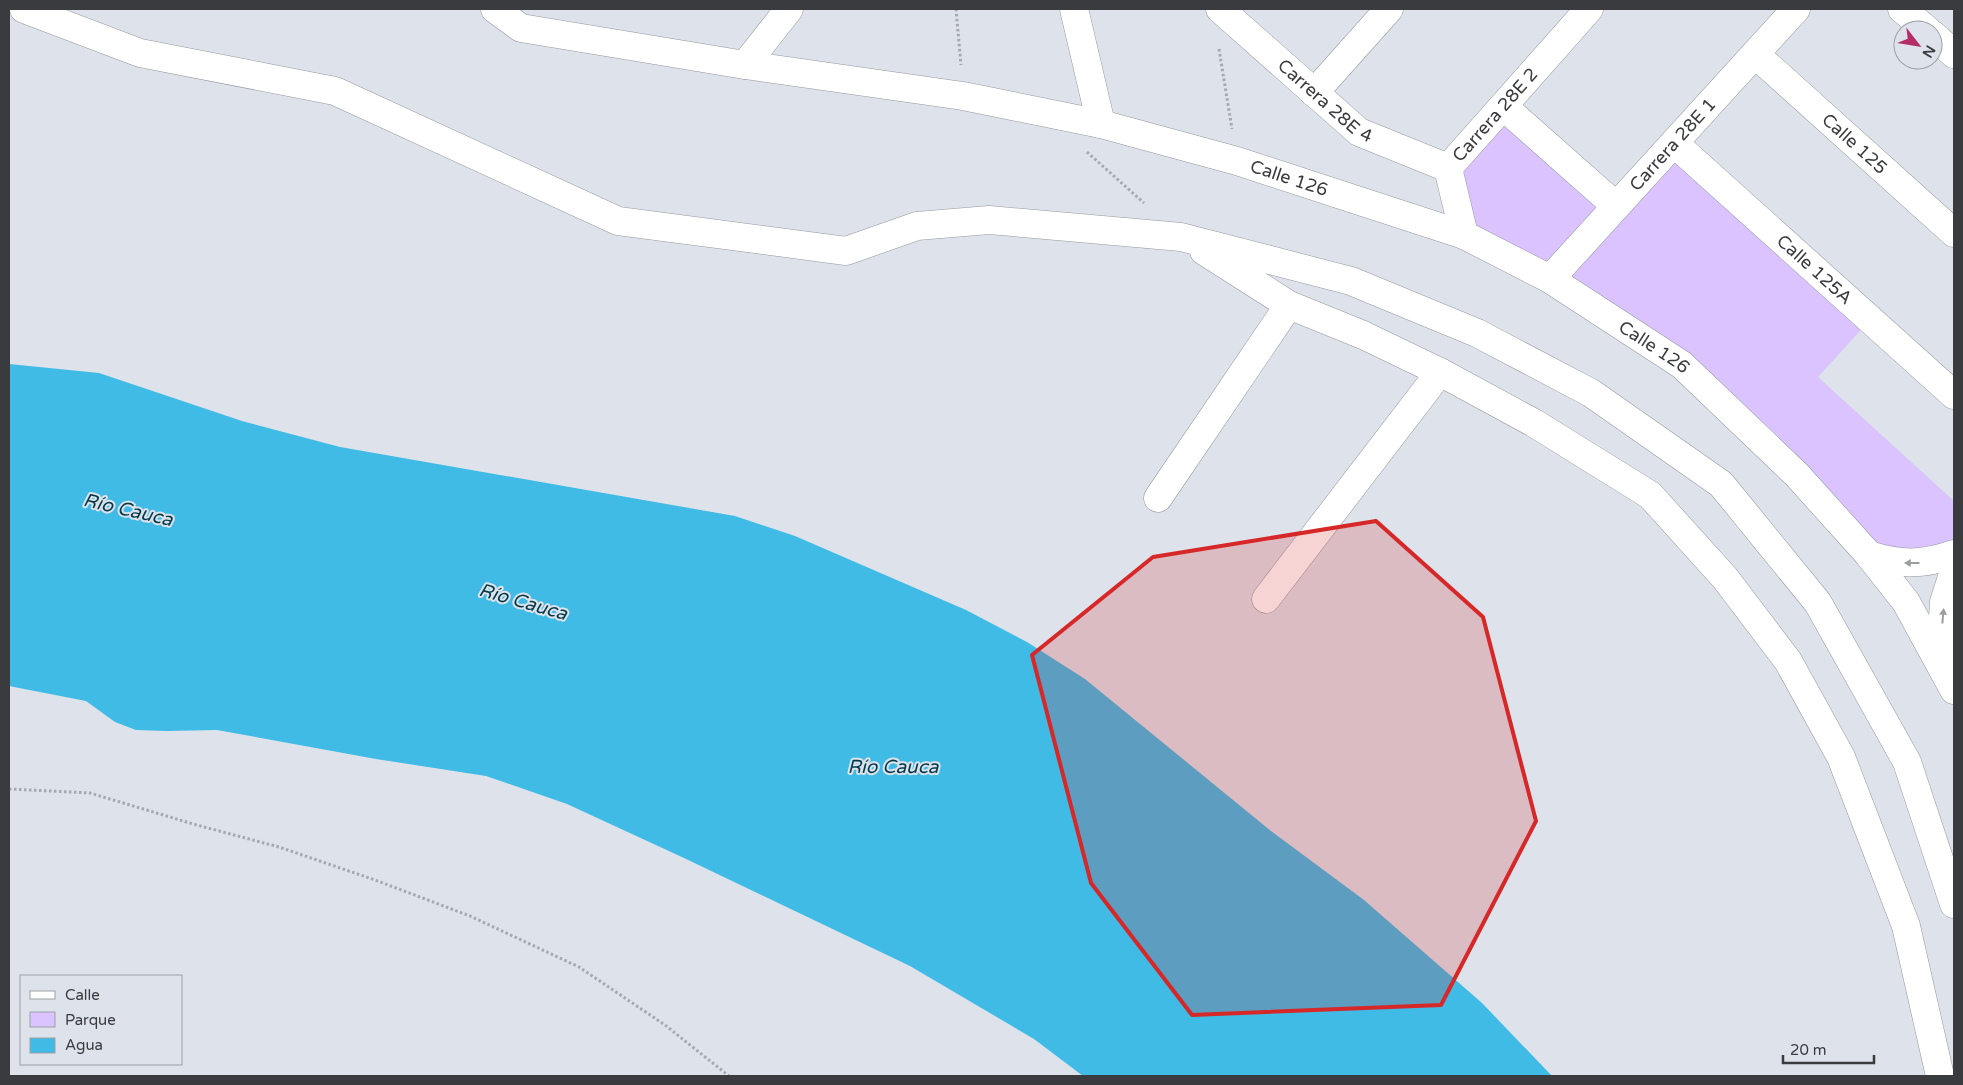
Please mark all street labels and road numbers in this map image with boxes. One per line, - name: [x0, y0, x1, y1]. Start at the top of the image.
- street label: Carrera 28E 4: [1273, 54, 1376, 147]
- street label: Carrera 28E 2: [1448, 63, 1543, 166]
- street label: Carrera 28E 1: [1625, 93, 1721, 196]
- street label: Calle 125: [1817, 109, 1892, 179]
- street label: Calle 126: [1247, 155, 1331, 201]
- street label: Calle 125A: [1772, 230, 1857, 309]
- street label: Calle 126: [1615, 316, 1695, 378]

